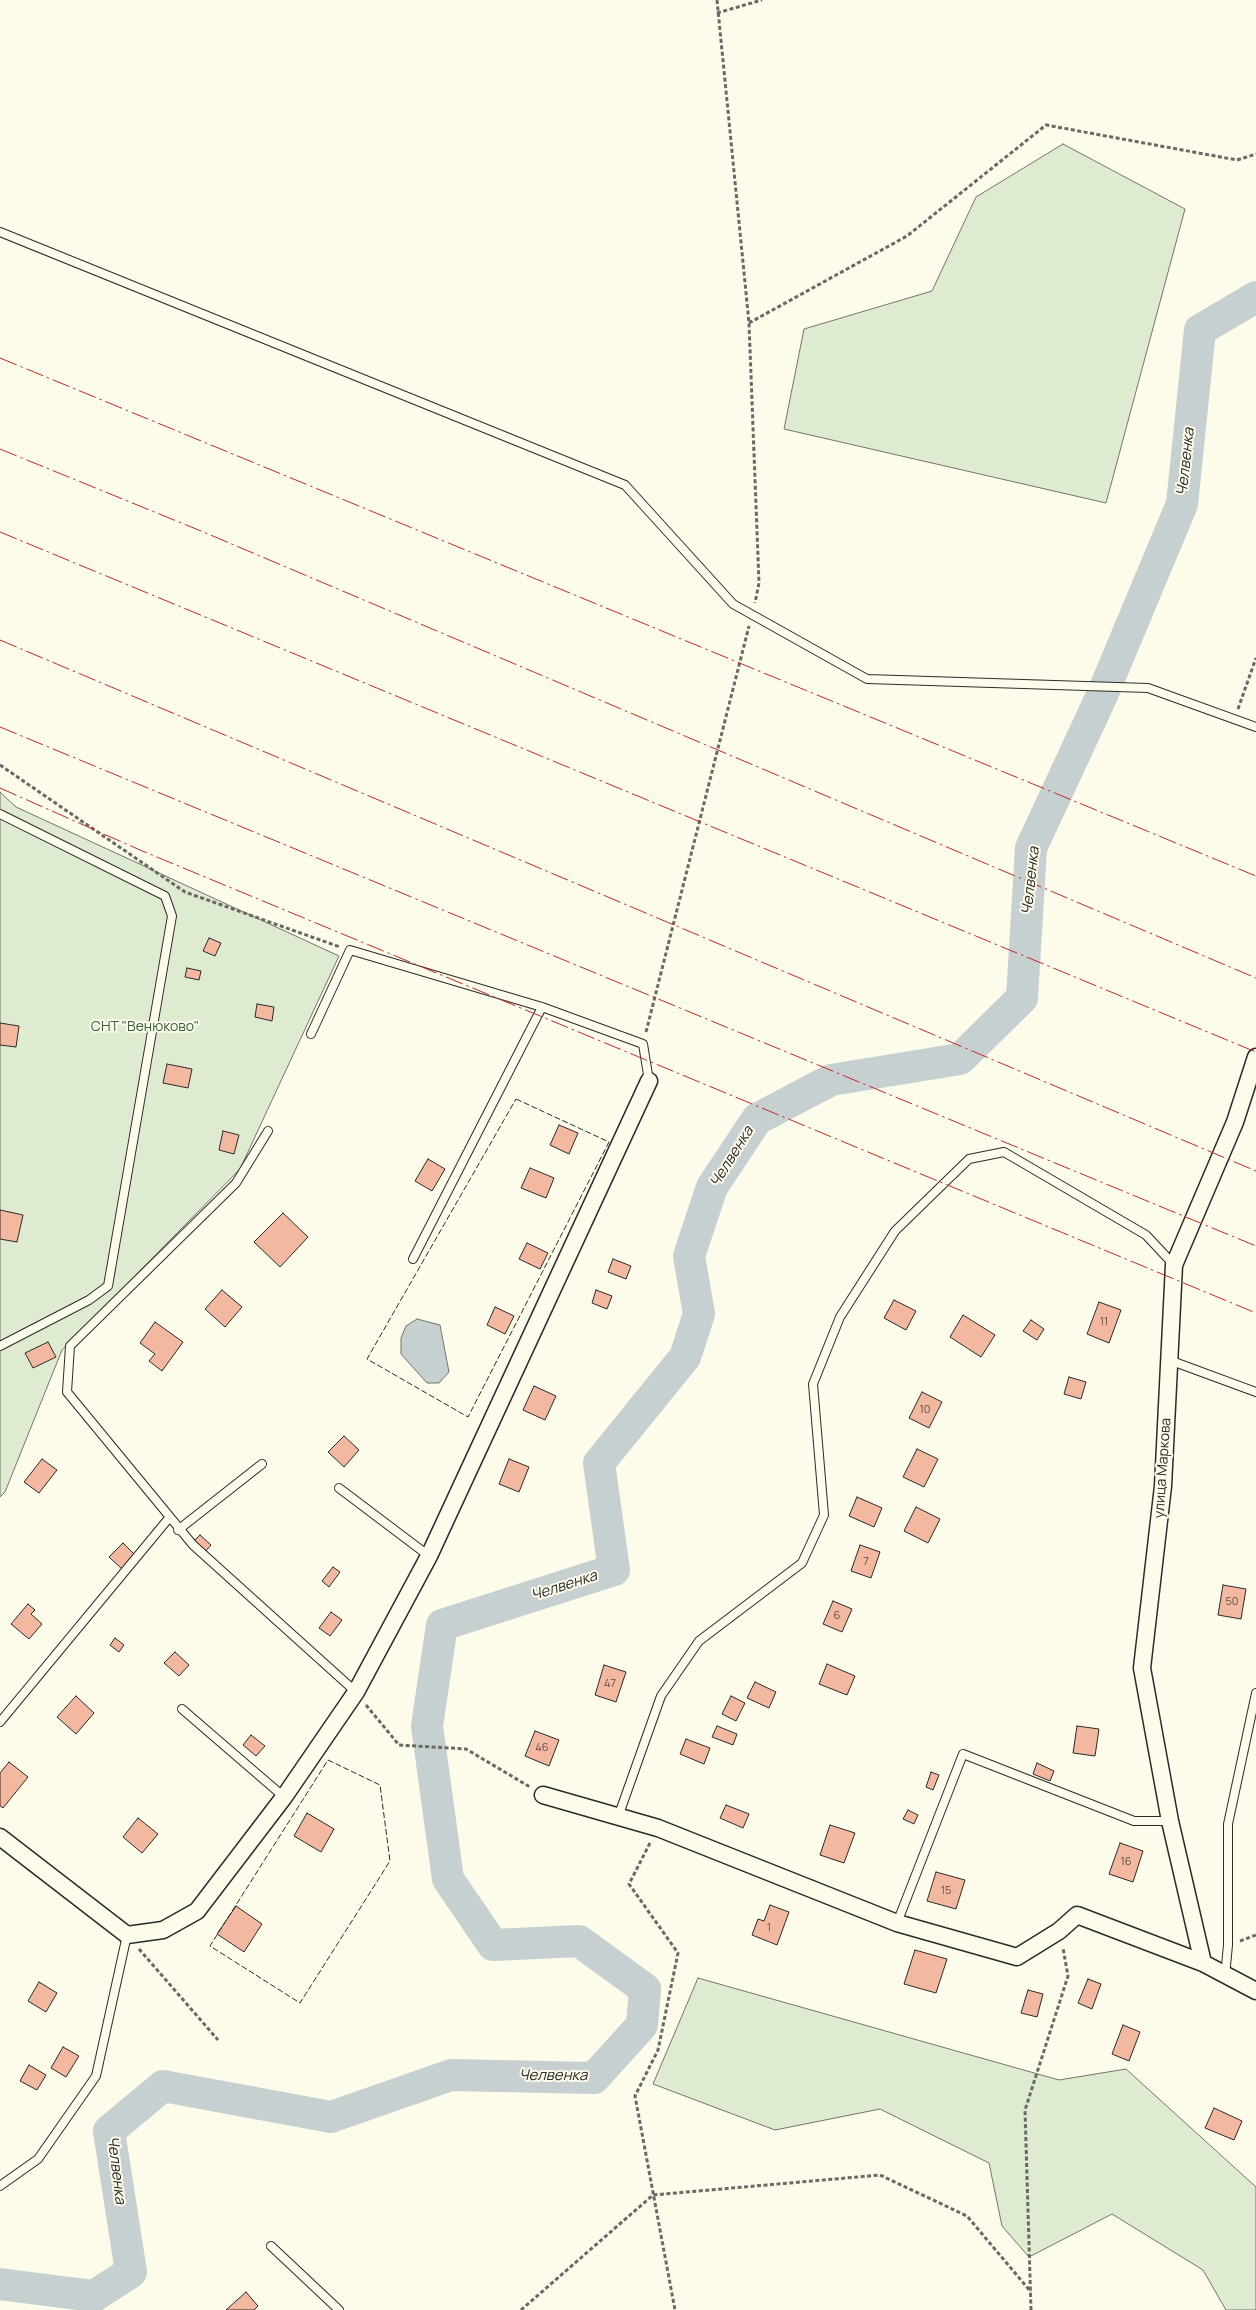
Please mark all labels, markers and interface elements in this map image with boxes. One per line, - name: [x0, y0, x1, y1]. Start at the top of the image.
- water label: Челвенка: [1173, 427, 1199, 497]
- water label: Челвенка: [1018, 846, 1044, 916]
- park label: СНТ "Венюково": [91, 1019, 199, 1035]
- water label: Челвенка: [706, 1123, 758, 1191]
- house number: 11: [1100, 1315, 1108, 1329]
- house number: 10: [920, 1403, 930, 1417]
- street label: улица Маркова: [1151, 1417, 1175, 1519]
- house number: 7: [863, 1555, 869, 1569]
- water label: Челвенка: [529, 1567, 599, 1605]
- house number: 50: [1225, 1595, 1239, 1609]
- house number: 6: [834, 1609, 840, 1623]
- house number: 47: [604, 1677, 616, 1691]
- house number: 46: [535, 1741, 549, 1755]
- house number: 16: [1120, 1855, 1132, 1869]
- house number: 15: [941, 1884, 951, 1898]
- house number: 1: [767, 1921, 771, 1935]
- water label: Челвенка: [519, 2067, 587, 2085]
- water label: Челвенка: [103, 2135, 129, 2205]

